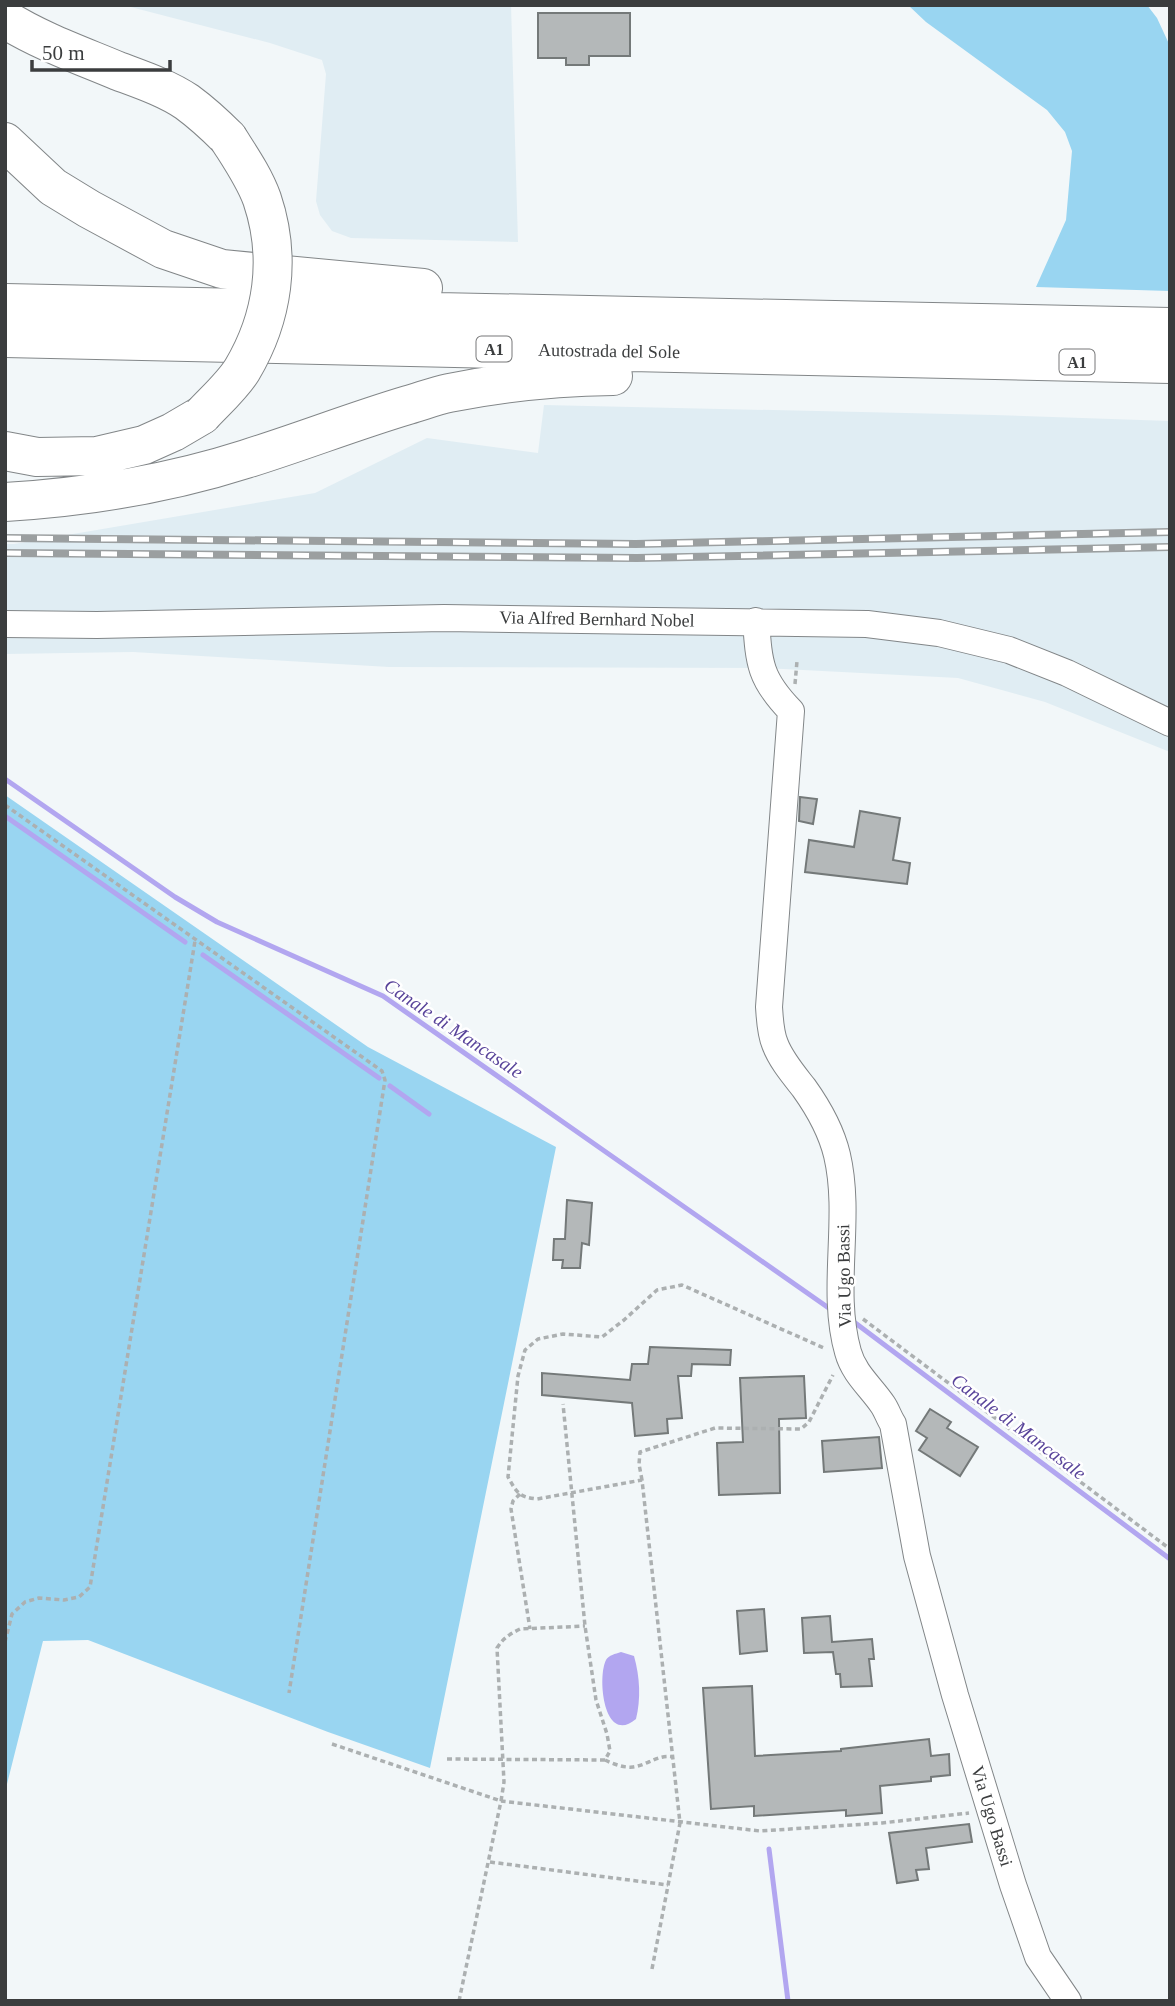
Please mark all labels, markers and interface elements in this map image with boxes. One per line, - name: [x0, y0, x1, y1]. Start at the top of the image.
- scale bar: [32, 28, 170, 72]
- text: 50 m: [42, 41, 85, 65]
- road number: A1: [476, 336, 512, 362]
- street label: Autostrada del Sole: [538, 340, 680, 362]
- road number: A1: [1060, 350, 1094, 374]
- street label: Via Alfred Bernhard Nobel: [499, 607, 695, 631]
- water label: Canale di Mancasale: [380, 974, 527, 1083]
- street label: Via Ugo Bassi: [833, 1224, 855, 1328]
- water label: Canale di Mancasale: [947, 1369, 1090, 1484]
- street label: Via Ugo Bassi: [967, 1763, 1017, 1869]

